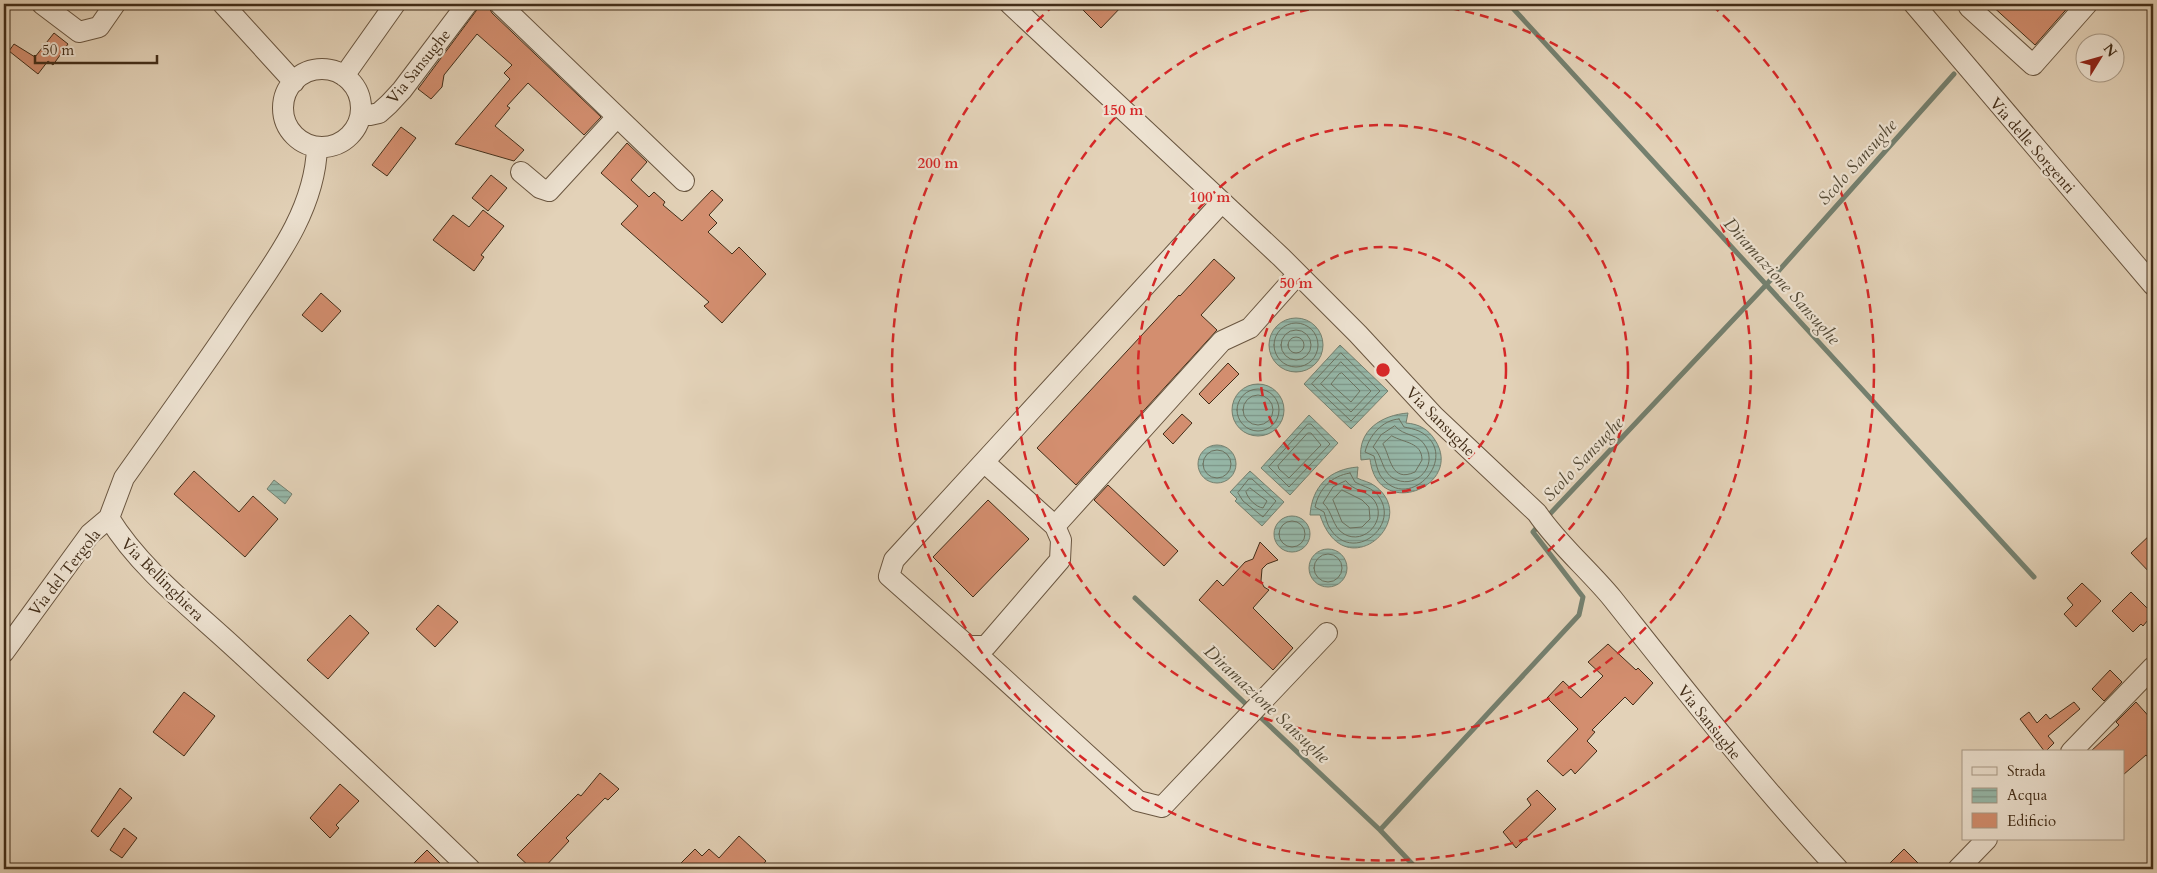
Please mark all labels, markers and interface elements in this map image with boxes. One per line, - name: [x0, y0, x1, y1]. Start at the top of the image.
- street label: Via Sansughe: [382, 24, 456, 109]
- scale bar: [35, 32, 158, 64]
- north arrow: [2074, 32, 2124, 82]
- text: 50 m: [42, 40, 74, 60]
- text: N: [2099, 40, 2121, 61]
- street label: Via delle Sorgenti: [1984, 93, 2080, 199]
- text: 150 m: [1103, 100, 1144, 120]
- water label: Scolo Sansughe: [1812, 113, 1903, 211]
- text: 200 m: [918, 153, 959, 173]
- text: 100 m: [1190, 187, 1231, 207]
- water label: Diramazione Sansughe: [1718, 212, 1846, 351]
- text: 50 m: [1279, 273, 1313, 293]
- centre of rings: [1374, 361, 1392, 379]
- street label: Via Sansughe: [1400, 382, 1480, 462]
- water label: Scolo Sansughe: [1537, 411, 1630, 507]
- street label: Via del Tergola: [24, 524, 106, 621]
- street label: Via Bellinghiera: [116, 533, 209, 626]
- water label: Diramazione Sansughe: [1198, 639, 1336, 770]
- street label: Via Sansughe: [1672, 680, 1746, 765]
- legend: [1962, 750, 2124, 840]
- text: Strada: [2007, 761, 2046, 781]
- text: Acqua: [2007, 785, 2048, 805]
- text: Edificio: [2007, 811, 2056, 831]

